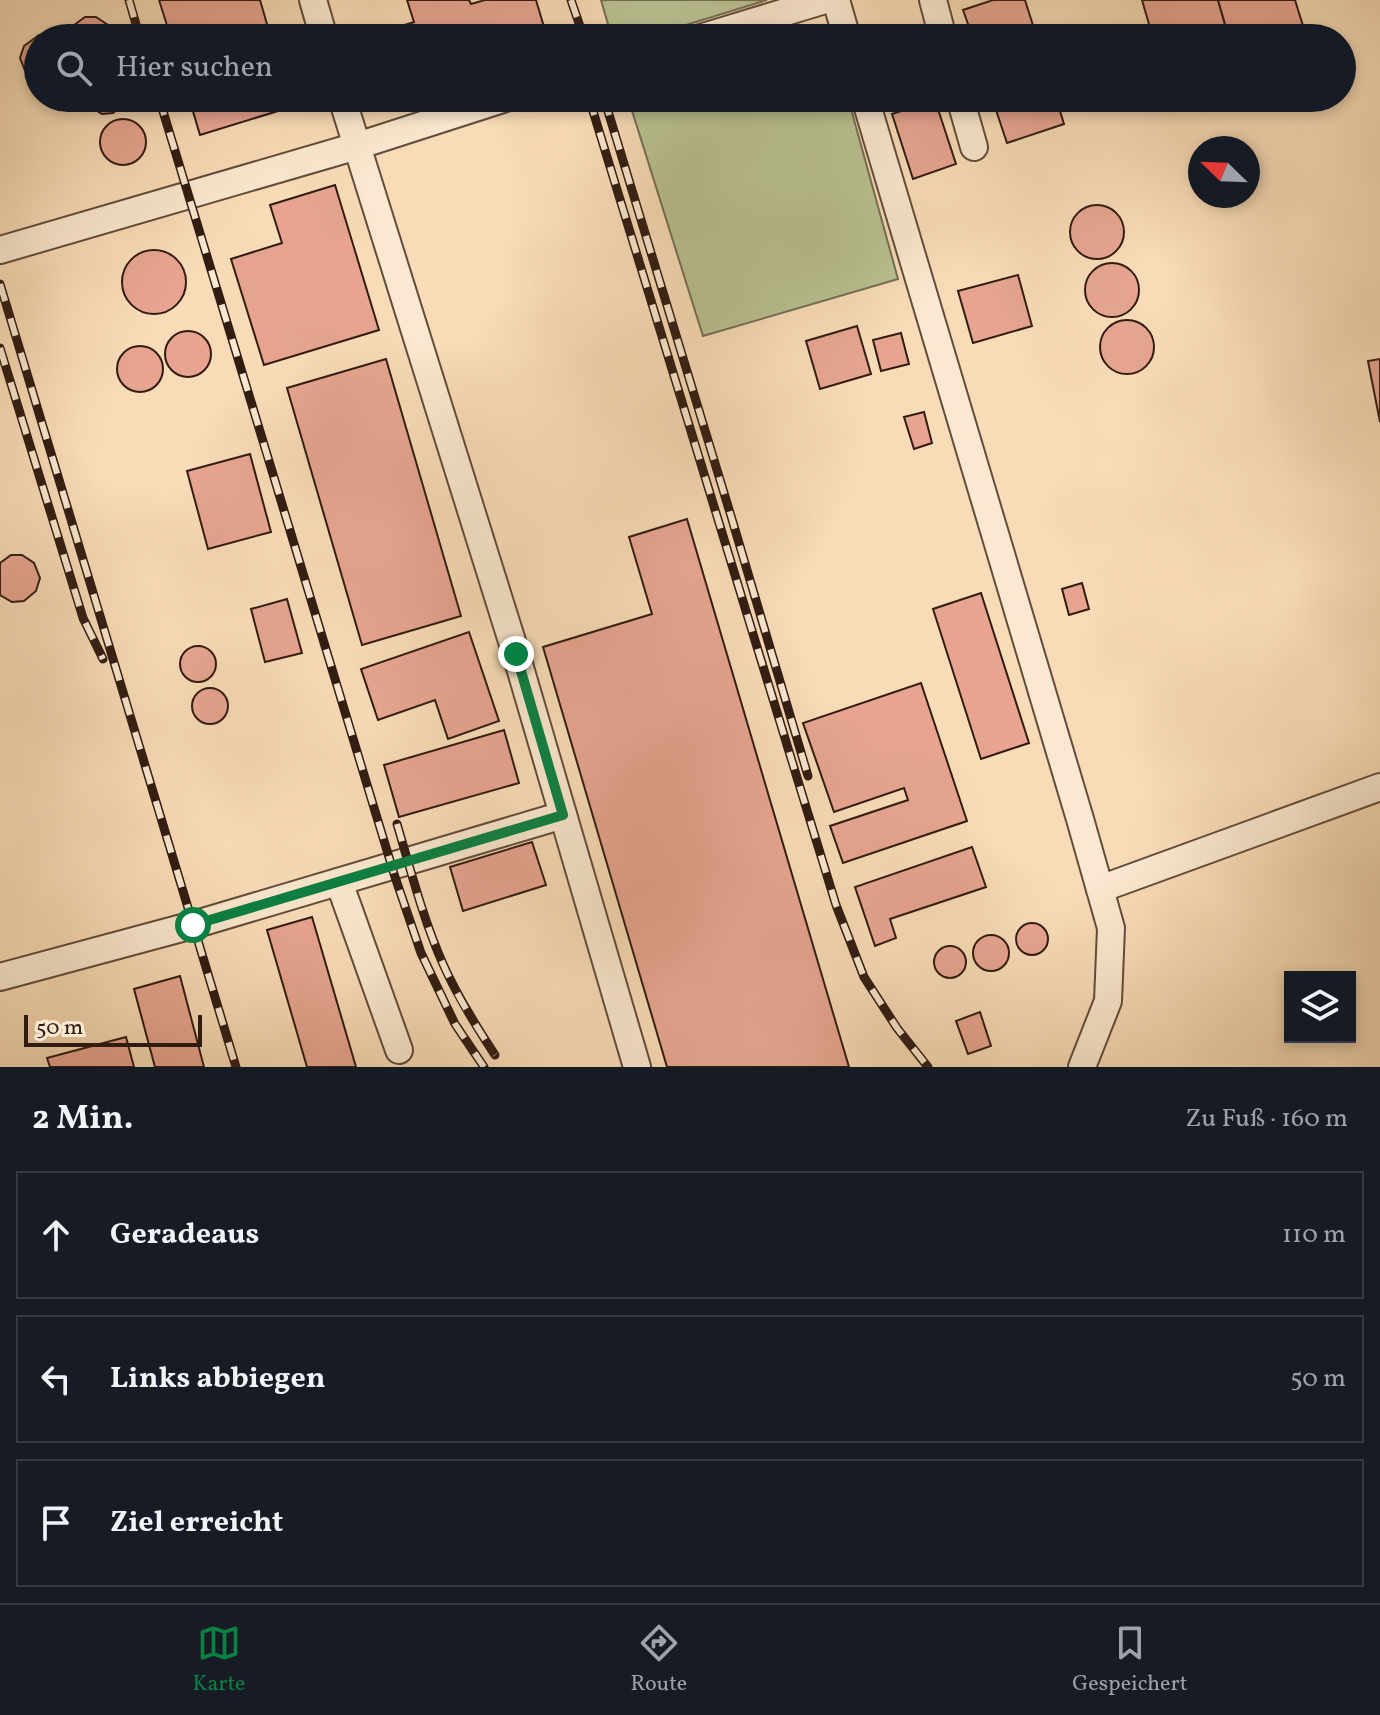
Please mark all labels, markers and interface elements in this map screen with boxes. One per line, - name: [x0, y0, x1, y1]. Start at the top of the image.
- search box: [24, 24, 1356, 112]
- icon: search: [52, 46, 96, 90]
- text: Hier suchen: [116, 47, 273, 89]
- north arrow: [1188, 136, 1260, 208]
- route end: [498, 636, 534, 672]
- route start: [175, 907, 211, 943]
- map controls: [1284, 971, 1356, 1043]
- button: layers: [1284, 971, 1356, 1043]
- scale bar: [24, 1011, 202, 1047]
- text: 50 m: [36, 1013, 83, 1044]
- text: 2 Min.: [32, 1096, 133, 1143]
- text: Zu Fuß · 160 m: [1185, 1101, 1348, 1137]
- icon: ahead: [34, 1213, 78, 1257]
- text: Geradeaus: [110, 1214, 259, 1256]
- text: 110 m: [1282, 1217, 1346, 1253]
- icon: left: [34, 1357, 78, 1401]
- text: Links abbiegen: [110, 1358, 326, 1400]
- text: 50 m: [1290, 1361, 1346, 1397]
- icon: arrive: [34, 1501, 78, 1545]
- text: Ziel erreicht: [110, 1502, 283, 1544]
- tab: Karte: [192, 1621, 246, 1700]
- tab: Route: [631, 1621, 687, 1700]
- tab: Gespeichert: [1072, 1621, 1188, 1700]

